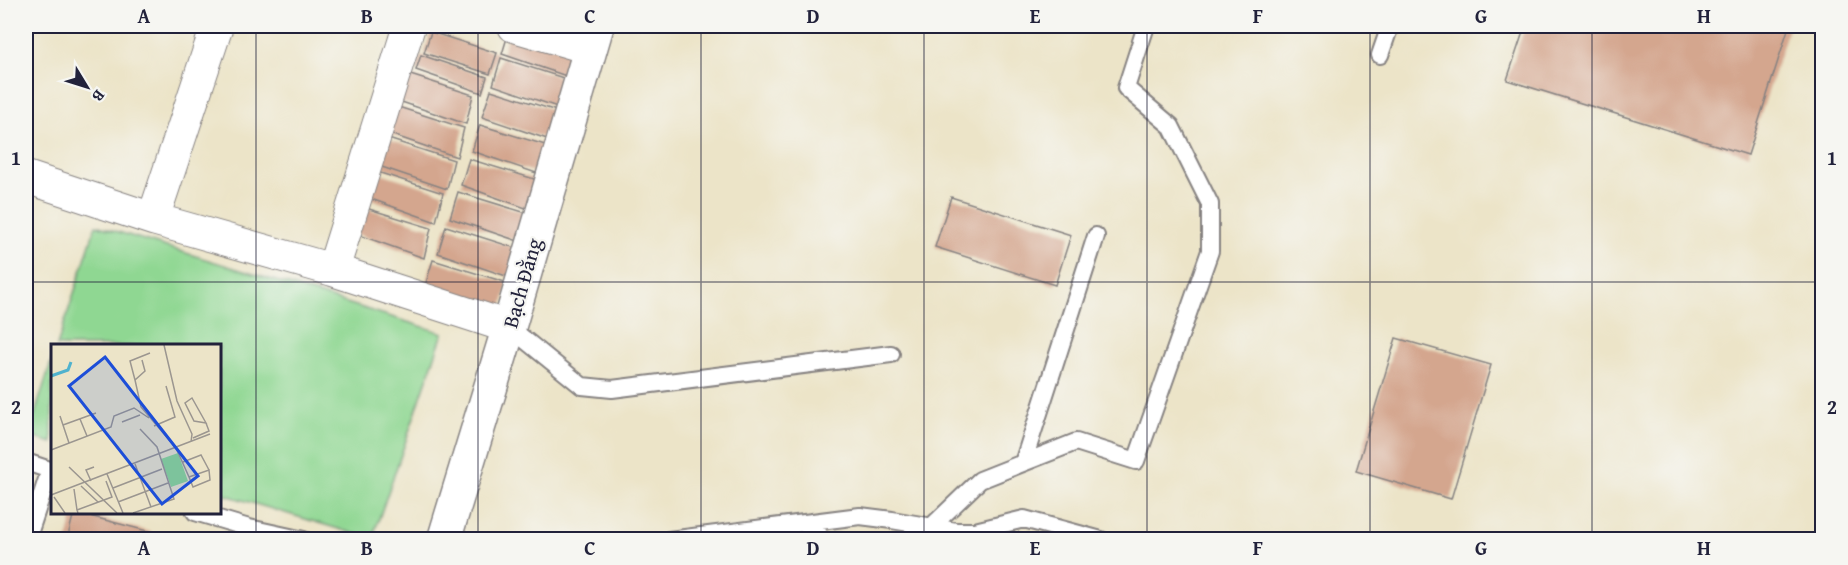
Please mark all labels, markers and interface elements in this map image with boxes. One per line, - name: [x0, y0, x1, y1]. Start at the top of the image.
- text: A: [138, 1, 151, 30]
- text: B: [361, 1, 373, 30]
- text: C: [584, 1, 596, 30]
- text: D: [806, 1, 820, 30]
- text: E: [1030, 1, 1041, 30]
- text: F: [1253, 1, 1263, 30]
- text: G: [1475, 1, 1487, 30]
- text: H: [1697, 1, 1711, 30]
- north arrow: [57, 57, 117, 117]
- text: B: [86, 85, 111, 108]
- text: 1: [11, 143, 21, 172]
- text: 1: [1827, 143, 1837, 172]
- street label: Bạch Đằng: [494, 234, 550, 332]
- inset map: [51, 344, 220, 514]
- text: 2: [11, 392, 21, 421]
- text: 2: [1827, 392, 1837, 421]
- text: A: [138, 533, 151, 562]
- text: B: [361, 533, 373, 562]
- text: C: [584, 533, 596, 562]
- text: D: [806, 533, 820, 562]
- text: E: [1030, 533, 1041, 562]
- text: F: [1253, 533, 1263, 562]
- text: G: [1475, 533, 1487, 562]
- text: H: [1697, 533, 1711, 562]

